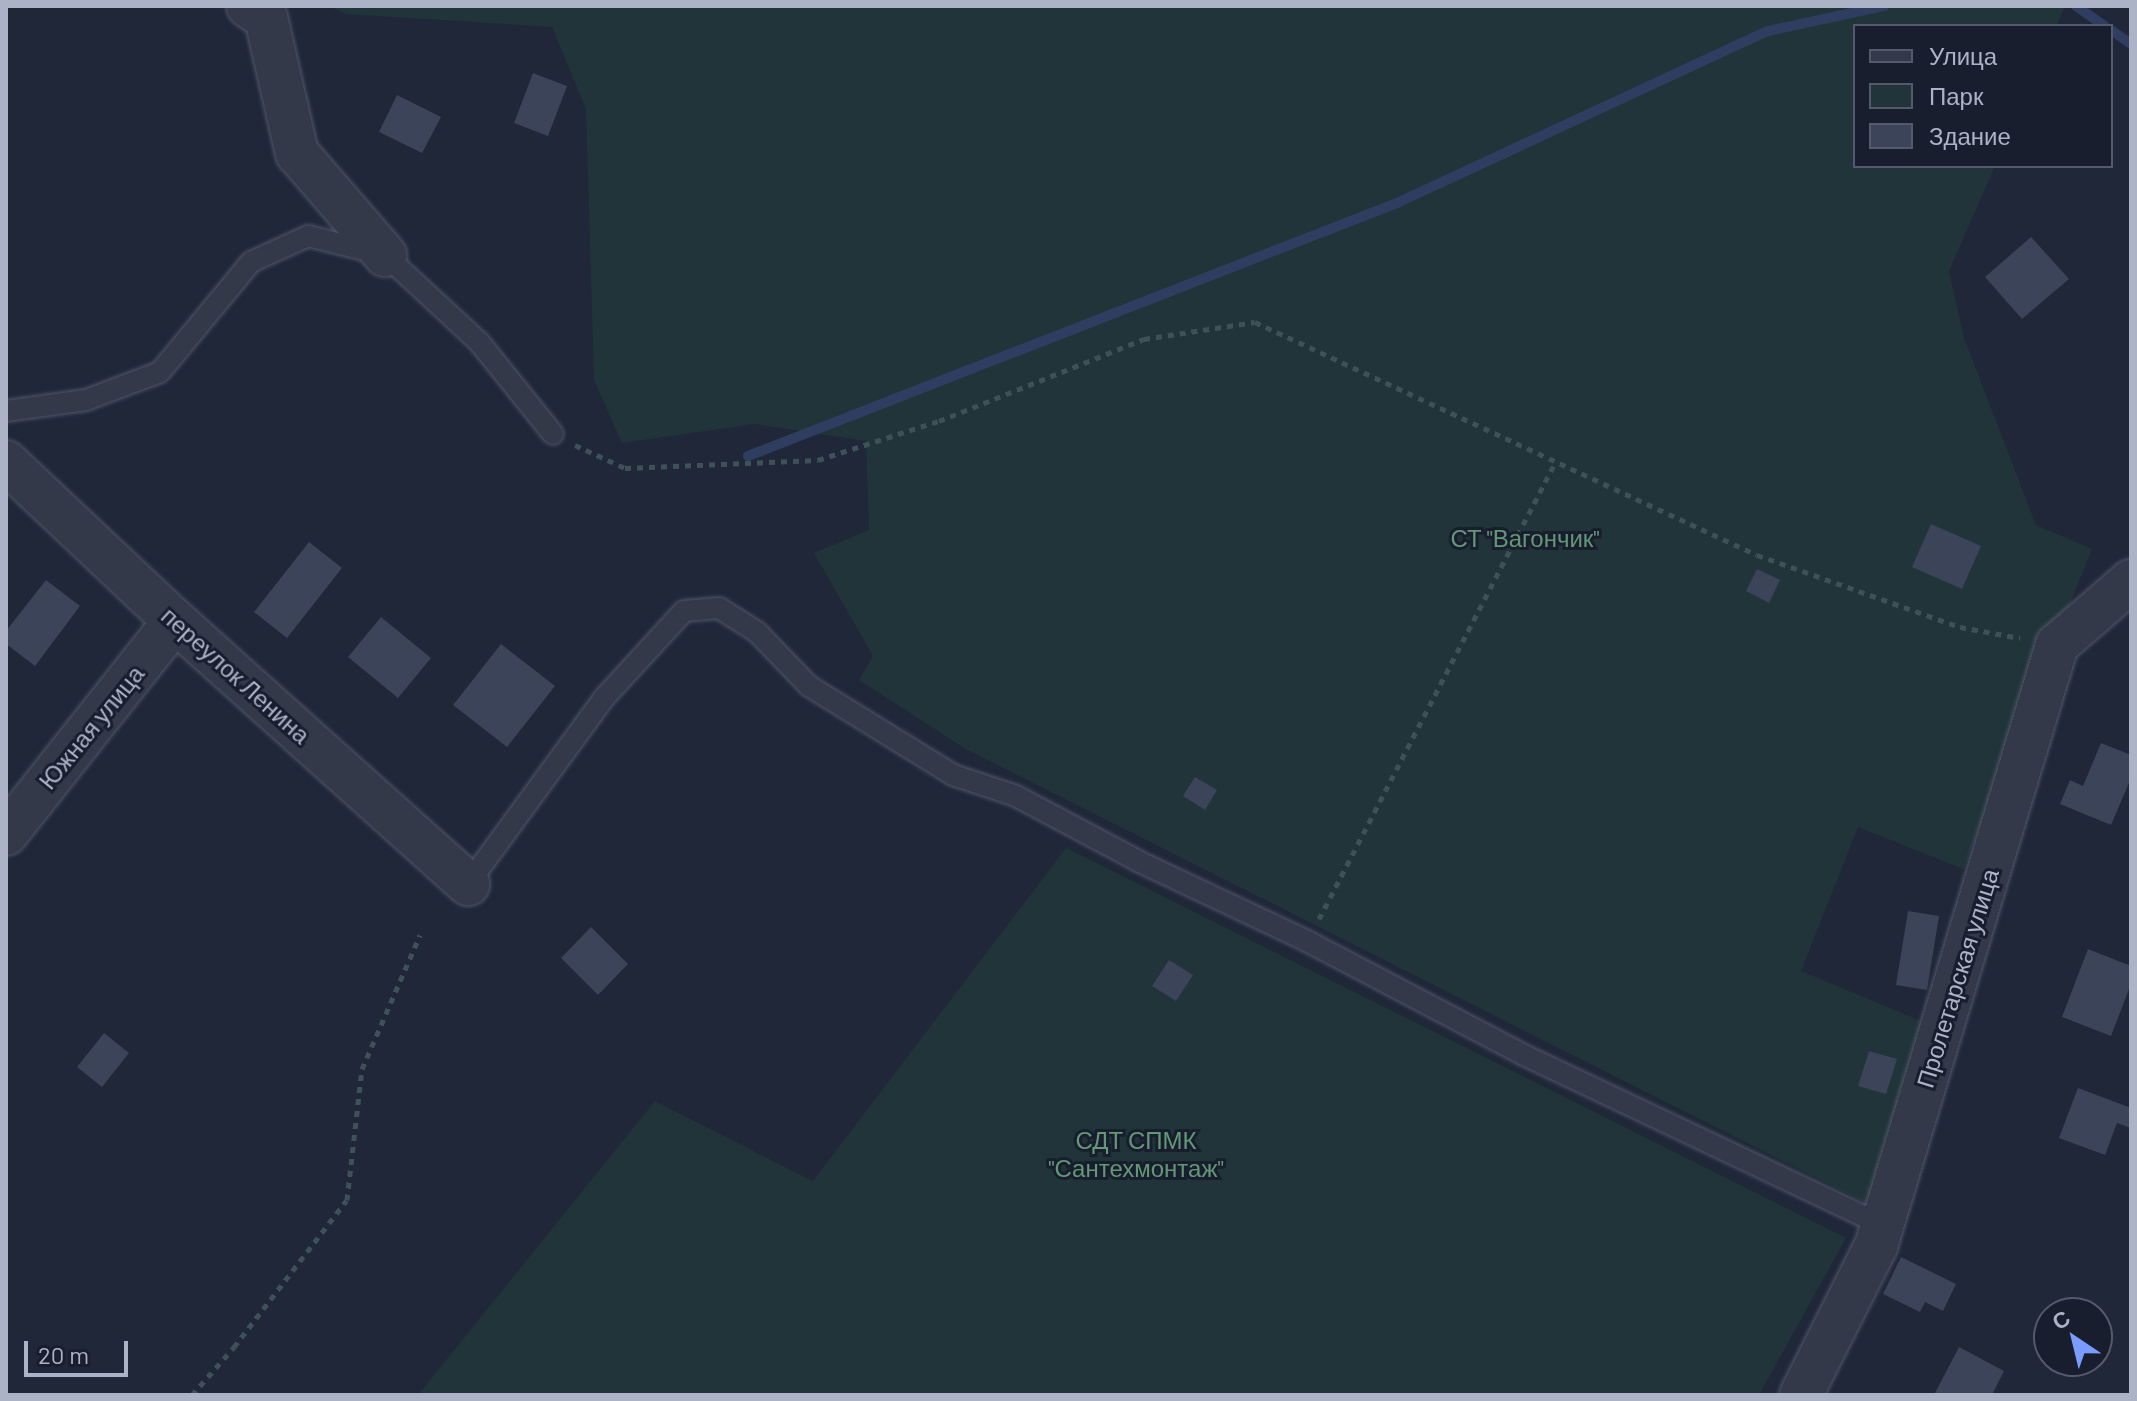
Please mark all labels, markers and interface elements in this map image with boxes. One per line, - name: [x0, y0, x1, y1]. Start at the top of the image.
- legend: [1853, 24, 2113, 168]
- text: Улица: [1929, 41, 1997, 70]
- text: Парк: [1929, 81, 1983, 110]
- text: Здание: [1929, 121, 2011, 150]
- park label: СТ "Вагончик": [1450, 524, 1600, 552]
- street label: переулок Ленина: [156, 601, 316, 749]
- street label: Южная улица: [32, 659, 150, 795]
- street label: Пролетарская улица: [1910, 865, 2004, 1091]
- park label: СДТ СПМК "Сантехмонтаж": [1048, 1126, 1224, 1182]
- north arrow: [2033, 1297, 2113, 1377]
- text: С: [2046, 1304, 2074, 1334]
- scale bar: [28, 1325, 132, 1375]
- text: 20 m: [38, 1340, 89, 1369]

